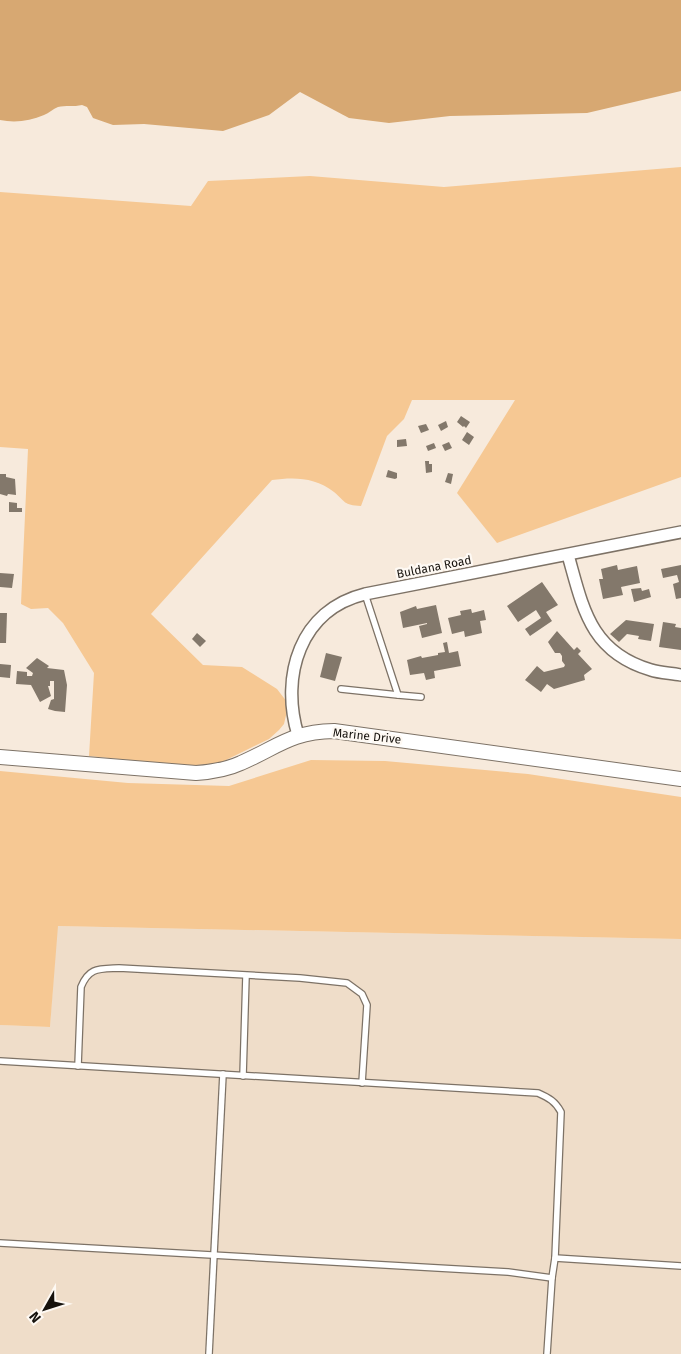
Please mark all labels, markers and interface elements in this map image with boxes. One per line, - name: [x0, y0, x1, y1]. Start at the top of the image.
- street label: Buldana Road: [395, 553, 473, 581]
- street label: Marine Drive: [332, 725, 402, 747]
- north arrow: [20, 1284, 70, 1334]
- text: N: [26, 1308, 45, 1326]

